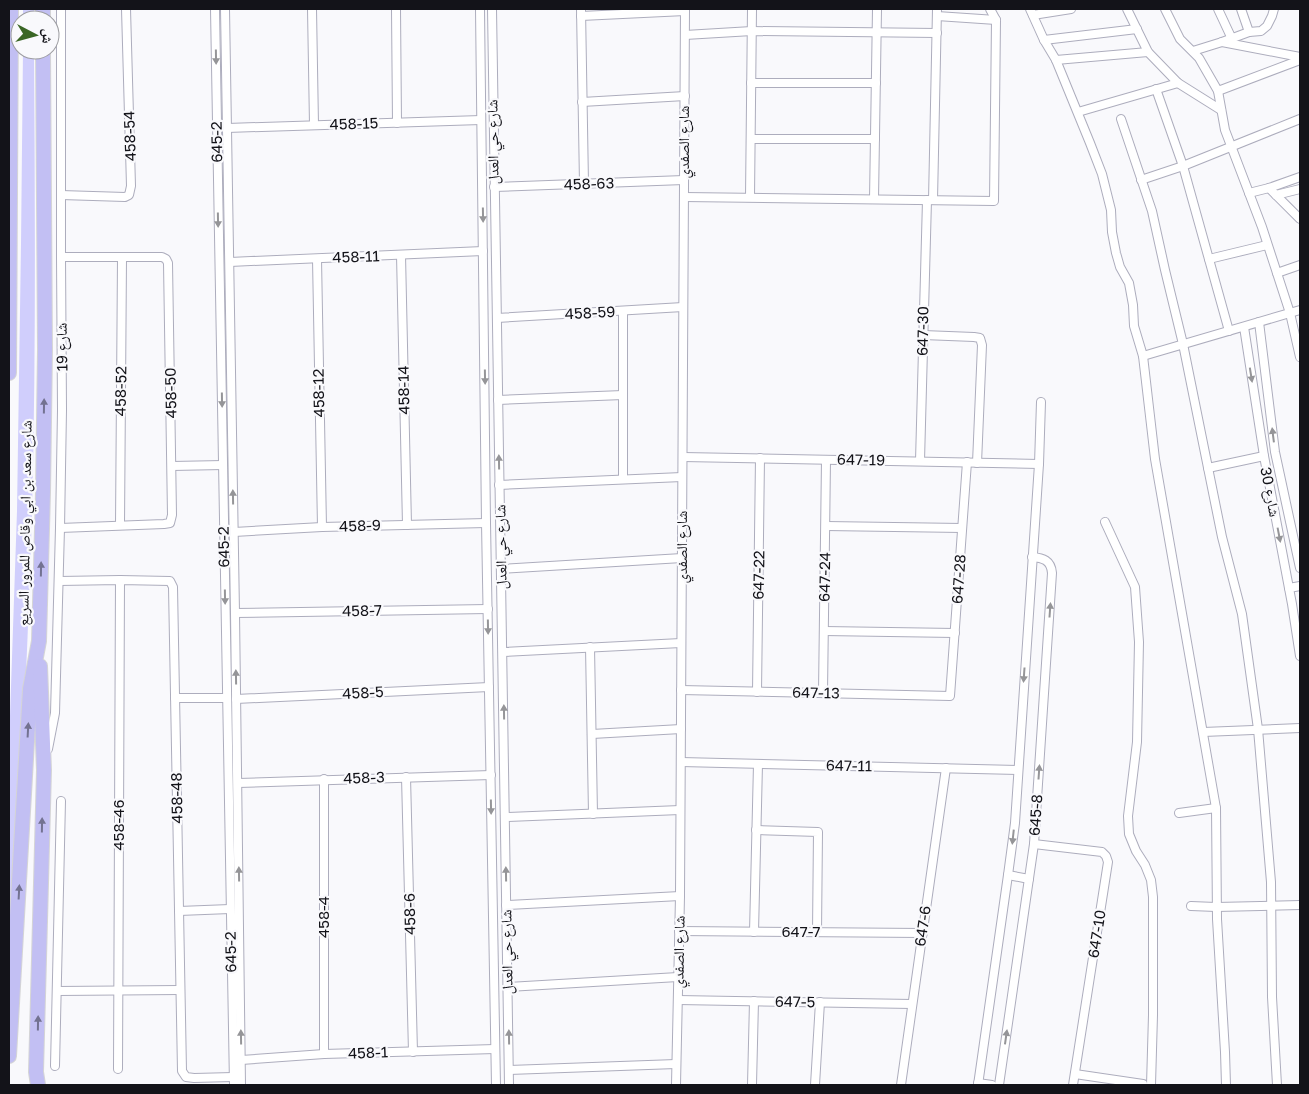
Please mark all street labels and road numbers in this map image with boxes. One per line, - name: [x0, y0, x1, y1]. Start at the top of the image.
- street label: شارع حي العدل: [482, 99, 506, 185]
- street label: شارع الصفدي: [674, 105, 696, 178]
- street label: 458-54: [119, 110, 139, 162]
- street label: 458-15: [329, 113, 379, 133]
- street label: 645-2: [207, 121, 225, 163]
- street label: 458-63: [563, 173, 615, 193]
- street label: 458-11: [332, 246, 380, 266]
- street label: 458-59: [564, 302, 616, 322]
- street label: 647-30: [913, 306, 931, 356]
- street label: شارع 19: [52, 322, 72, 371]
- street label: 458-14: [394, 365, 412, 415]
- street label: 458-52: [111, 366, 129, 416]
- street label: 458-50: [161, 368, 179, 419]
- street label: 458-12: [309, 369, 327, 418]
- street label: شارع سعد بن ابي وقاص للمرور السريع: [13, 420, 39, 626]
- street label: 647-19: [837, 450, 885, 468]
- street label: شارع 30: [1255, 465, 1285, 519]
- street label: شارع حي العدل: [490, 504, 514, 590]
- street label: شارع الصفدي: [672, 510, 694, 583]
- street label: 458-9: [339, 515, 381, 535]
- street label: 645-2: [214, 526, 232, 568]
- street label: 647-22: [749, 550, 767, 600]
- street label: 647-24: [815, 552, 833, 602]
- street label: 647-28: [947, 553, 969, 604]
- street label: 458-7: [342, 601, 382, 619]
- street label: 458-5: [342, 682, 384, 702]
- street label: 647-13: [792, 683, 840, 701]
- street label: 647-11: [826, 756, 872, 774]
- street label: 458-3: [343, 767, 385, 787]
- street label: 458-48: [167, 772, 185, 824]
- street label: 645-8: [1025, 793, 1045, 836]
- street label: 458-46: [109, 800, 127, 850]
- street label: 458-6: [400, 893, 418, 935]
- street label: 458-4: [314, 896, 332, 938]
- street label: 647-6: [910, 904, 934, 947]
- street label: شارع حي العدل: [496, 909, 520, 995]
- street label: 647-10: [1083, 909, 1109, 959]
- street label: شارع الصفدي: [668, 915, 691, 989]
- street label: 647-7: [782, 922, 821, 940]
- street label: 645-2: [221, 931, 239, 973]
- street label: 647-5: [775, 992, 815, 1010]
- street label: 458-1: [348, 1042, 388, 1062]

